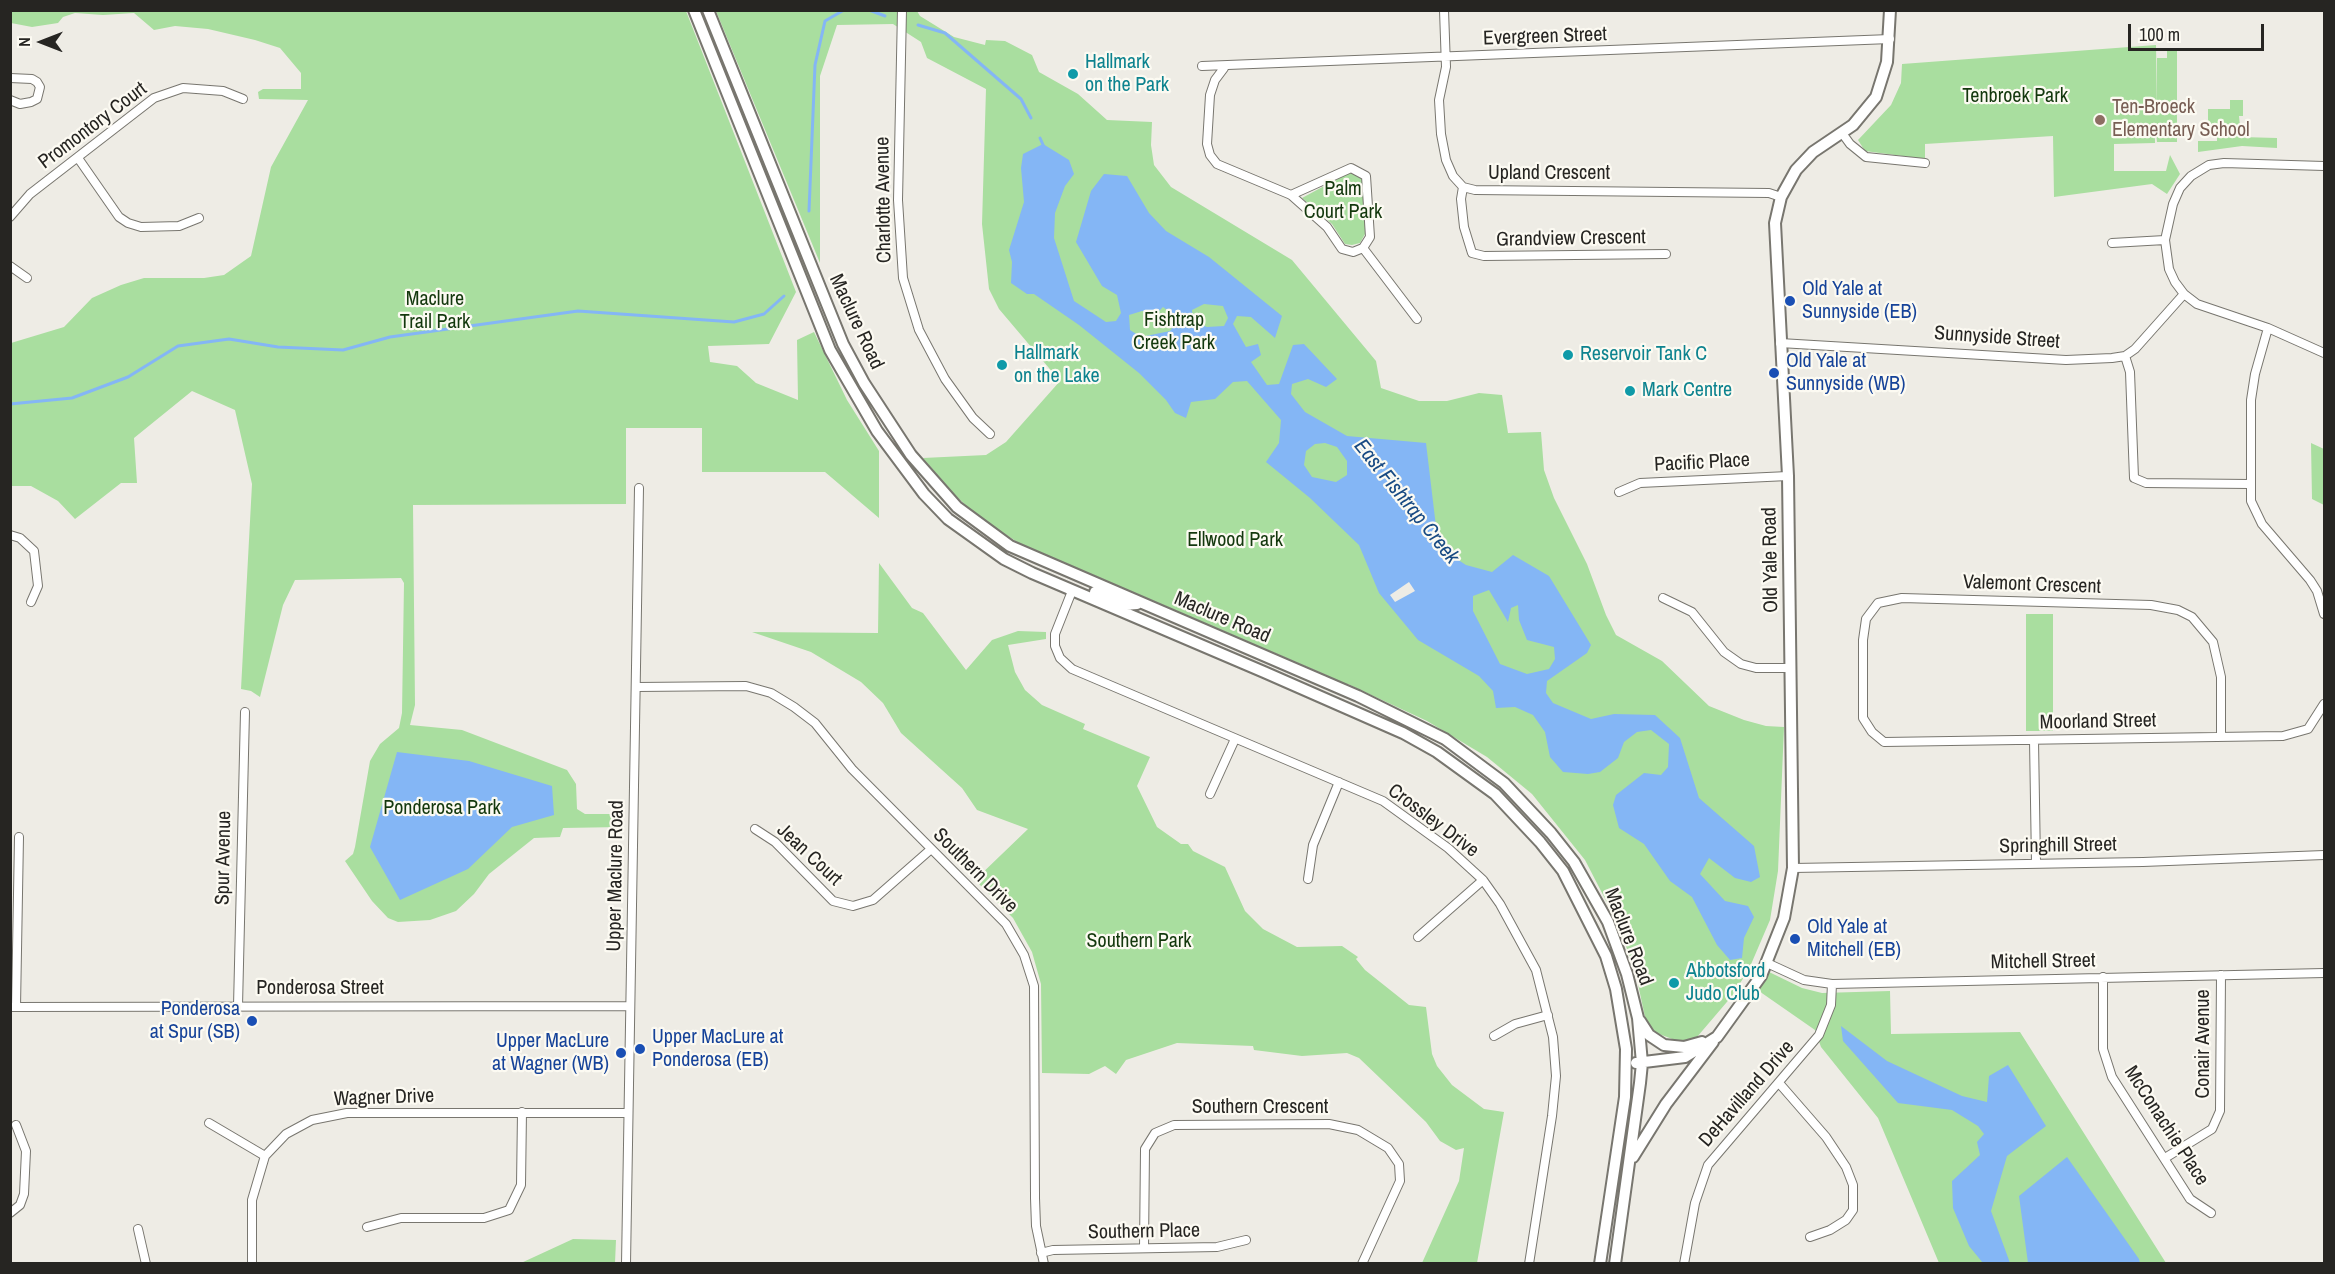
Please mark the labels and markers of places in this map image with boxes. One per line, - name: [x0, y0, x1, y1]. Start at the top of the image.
- place label: Hallmark on the Park: [1085, 51, 1169, 98]
- marker: Hallmark on the Park: [1066, 67, 1080, 81]
- place label: Ten-Broeck Elementary School: [2112, 96, 2250, 143]
- marker: Ten-Broeck Elementary School: [2093, 113, 2107, 127]
- place label: Old Yale at Sunnyside (EB): [1802, 278, 1917, 325]
- marker: Old Yale at Sunnyside (EB): [1783, 294, 1797, 308]
- place label: Hallmark on the Lake: [1014, 342, 1100, 389]
- place label: Reservoir Tank C: [1580, 343, 1707, 367]
- marker: Reservoir Tank C: [1561, 348, 1575, 362]
- place label: Old Yale at Sunnyside (WB): [1786, 350, 1905, 397]
- marker: Hallmark on the Lake: [995, 358, 1009, 372]
- marker: Old Yale at Sunnyside (WB): [1767, 366, 1781, 380]
- place label: Mark Centre: [1642, 379, 1732, 403]
- marker: Mark Centre: [1623, 384, 1637, 398]
- place label: Old Yale at Mitchell (EB): [1807, 916, 1901, 963]
- marker: Old Yale at Mitchell (EB): [1788, 932, 1802, 946]
- place label: Abbotsford Judo Club: [1686, 960, 1765, 1007]
- marker: Abbotsford Judo Club: [1667, 976, 1681, 990]
- place label: Ponderosa at Spur (SB): [150, 998, 240, 1045]
- marker: Ponderosa at Spur (SB): [245, 1014, 259, 1028]
- place label: Upper MacLure at Ponderosa (EB): [652, 1026, 783, 1073]
- place label: Upper MacLure at Wagner (WB): [492, 1030, 609, 1077]
- marker: Upper MacLure at Ponderosa (EB): [633, 1042, 647, 1056]
- marker: Upper MacLure at Wagner (WB): [614, 1046, 628, 1060]

